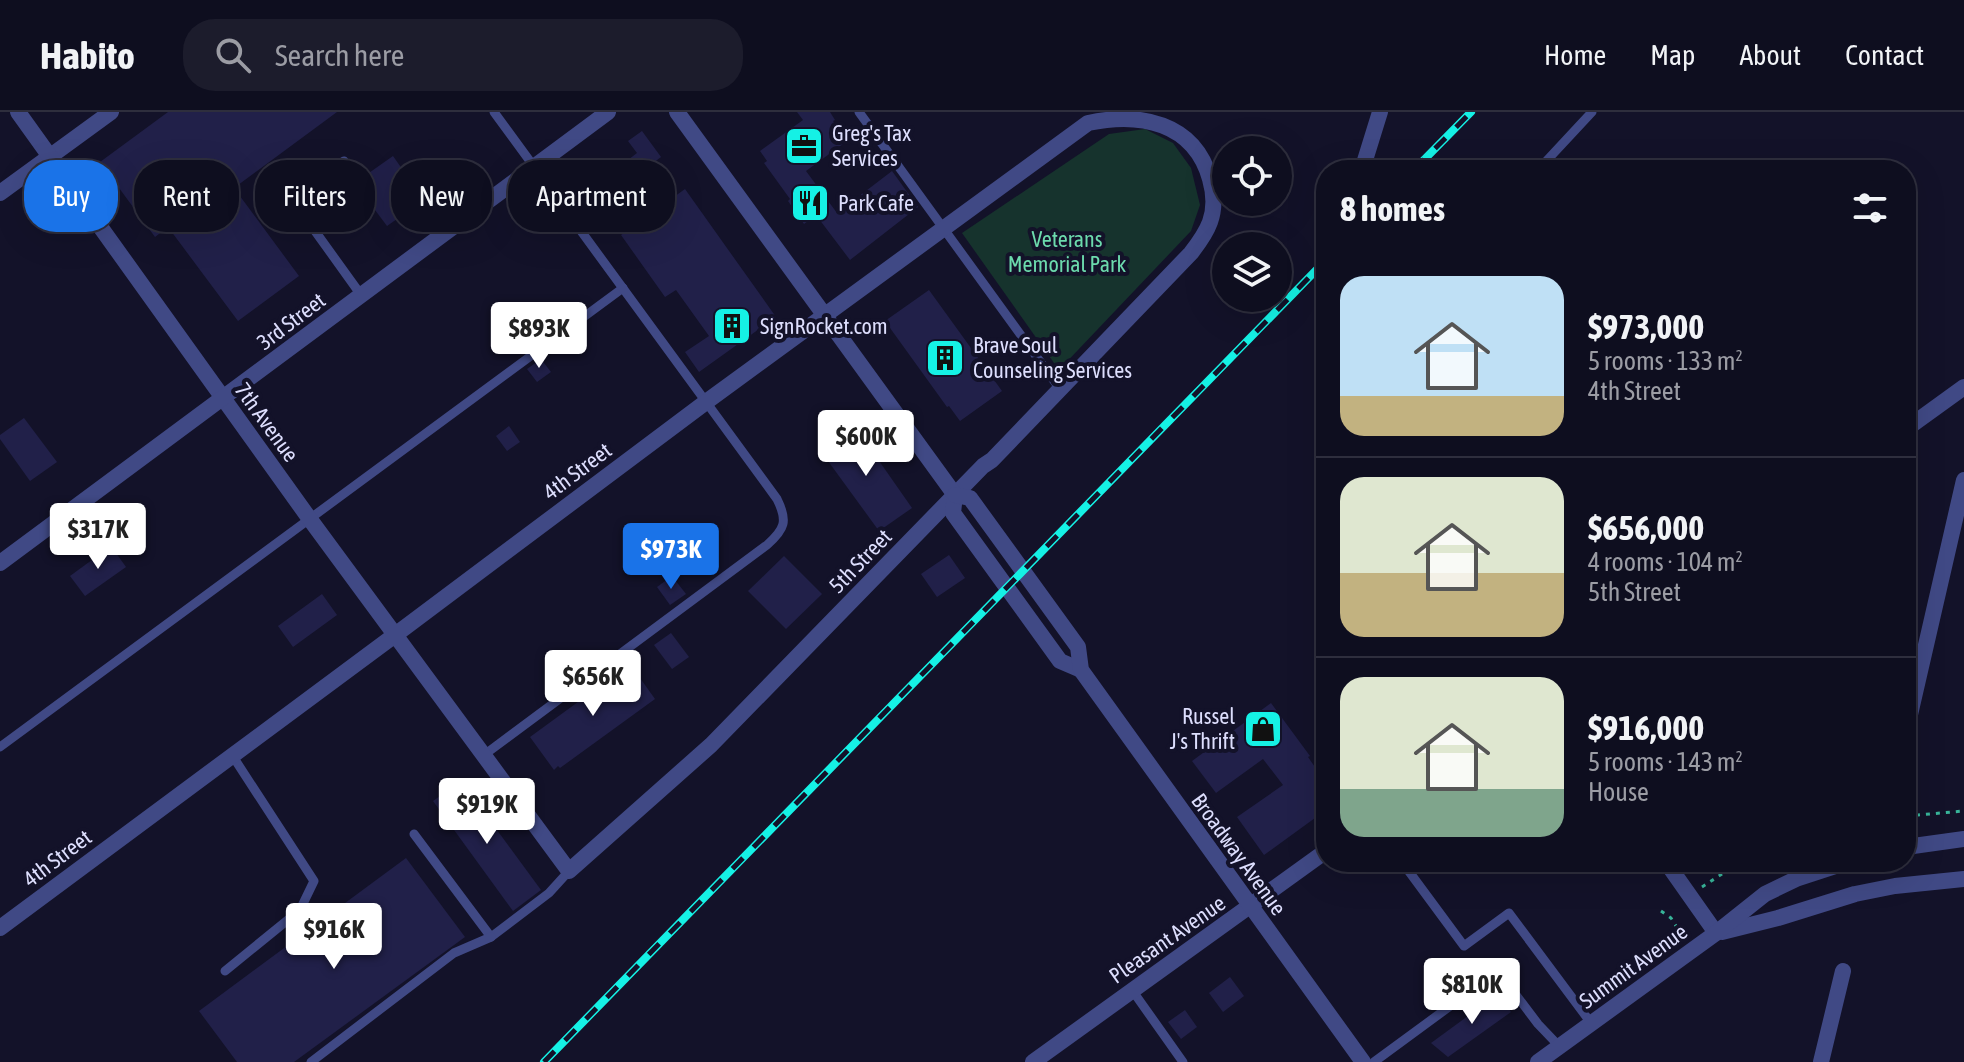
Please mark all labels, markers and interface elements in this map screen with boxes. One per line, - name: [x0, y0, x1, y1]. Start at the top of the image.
- search box: [183, 19, 743, 91]
- icon: search: [211, 33, 255, 77]
- text: Habito: [40, 34, 135, 77]
- text: Search here: [275, 38, 404, 72]
- text: Home: [1544, 39, 1606, 71]
- text: Map: [1650, 39, 1695, 71]
- text: About: [1739, 39, 1801, 71]
- text: Contact: [1845, 39, 1924, 71]
- place label: Greg's Tax Services: [832, 120, 911, 171]
- office icon: Greg's Tax Services: [783, 125, 825, 167]
- map controls: [1212, 136, 1292, 312]
- button: locate: [1212, 136, 1292, 216]
- chip: Buy: [24, 160, 118, 232]
- chip: Rent: [134, 160, 239, 232]
- chip: Filters: [255, 160, 375, 232]
- chip: New: [391, 160, 492, 232]
- chip: Apartment: [508, 160, 675, 232]
- restaurant icon: Park Cafe: [789, 182, 831, 224]
- icon: filters: [1848, 186, 1892, 230]
- text: 8 homes: [1340, 189, 1445, 228]
- place label: Park Cafe: [838, 190, 914, 216]
- park label: Veterans Memorial Park: [1008, 226, 1126, 277]
- button: layers: [1212, 232, 1292, 312]
- street label: 3rd Street: [252, 287, 330, 355]
- pin: $893K: [483, 302, 595, 370]
- building icon: SignRocket.com: [711, 305, 753, 347]
- text: $973,000: [1588, 307, 1704, 346]
- icon: home: [1404, 308, 1500, 404]
- text: $893K: [509, 313, 569, 343]
- place label: SignRocket.com: [760, 313, 888, 339]
- place label: Brave Soul Counseling Services: [973, 332, 1132, 383]
- building icon: Brave Soul Counseling Services: [924, 337, 966, 379]
- text: 5 rooms · 133 m²: [1588, 346, 1743, 376]
- text: 4th Street: [1588, 376, 1681, 406]
- street label: 7th Avenue: [230, 377, 304, 467]
- pin: $600K: [810, 410, 922, 478]
- text: $600K: [836, 421, 896, 451]
- street label: 4th Street: [538, 437, 616, 505]
- pin: $317K: [42, 503, 154, 571]
- text: $656,000: [1588, 508, 1704, 547]
- icon: home: [1404, 509, 1500, 605]
- text: $317K: [68, 514, 128, 544]
- pin: $973K: [615, 523, 727, 591]
- street label: 5th Street: [823, 524, 897, 598]
- text: $973K: [641, 534, 701, 564]
- text: 4 rooms · 104 m²: [1588, 547, 1743, 577]
- text: 5th Street: [1588, 577, 1681, 607]
- pin: $656K: [537, 650, 649, 718]
- text: $656K: [563, 661, 623, 691]
- place label: Russel J's Thrift: [1170, 703, 1235, 754]
- shop icon: Russel J's Thrift: [1242, 708, 1284, 750]
- text: $916,000: [1588, 708, 1704, 747]
- icon: home: [1404, 709, 1500, 805]
- text: 5 rooms · 143 m²: [1588, 747, 1743, 777]
- text: House: [1588, 777, 1649, 807]
- pin: $919K: [431, 778, 543, 846]
- street label: Broadway Avenue: [1186, 788, 1292, 920]
- text: $919K: [457, 789, 517, 819]
- street label: 4th Street: [18, 824, 96, 892]
- street label: Pleasant Avenue: [1104, 889, 1230, 989]
- pin: $916K: [278, 903, 390, 971]
- text: $916K: [304, 914, 364, 944]
- street label: Summit Avenue: [1574, 918, 1692, 1014]
- pin: $810K: [1416, 958, 1528, 1026]
- text: $810K: [1442, 969, 1502, 999]

